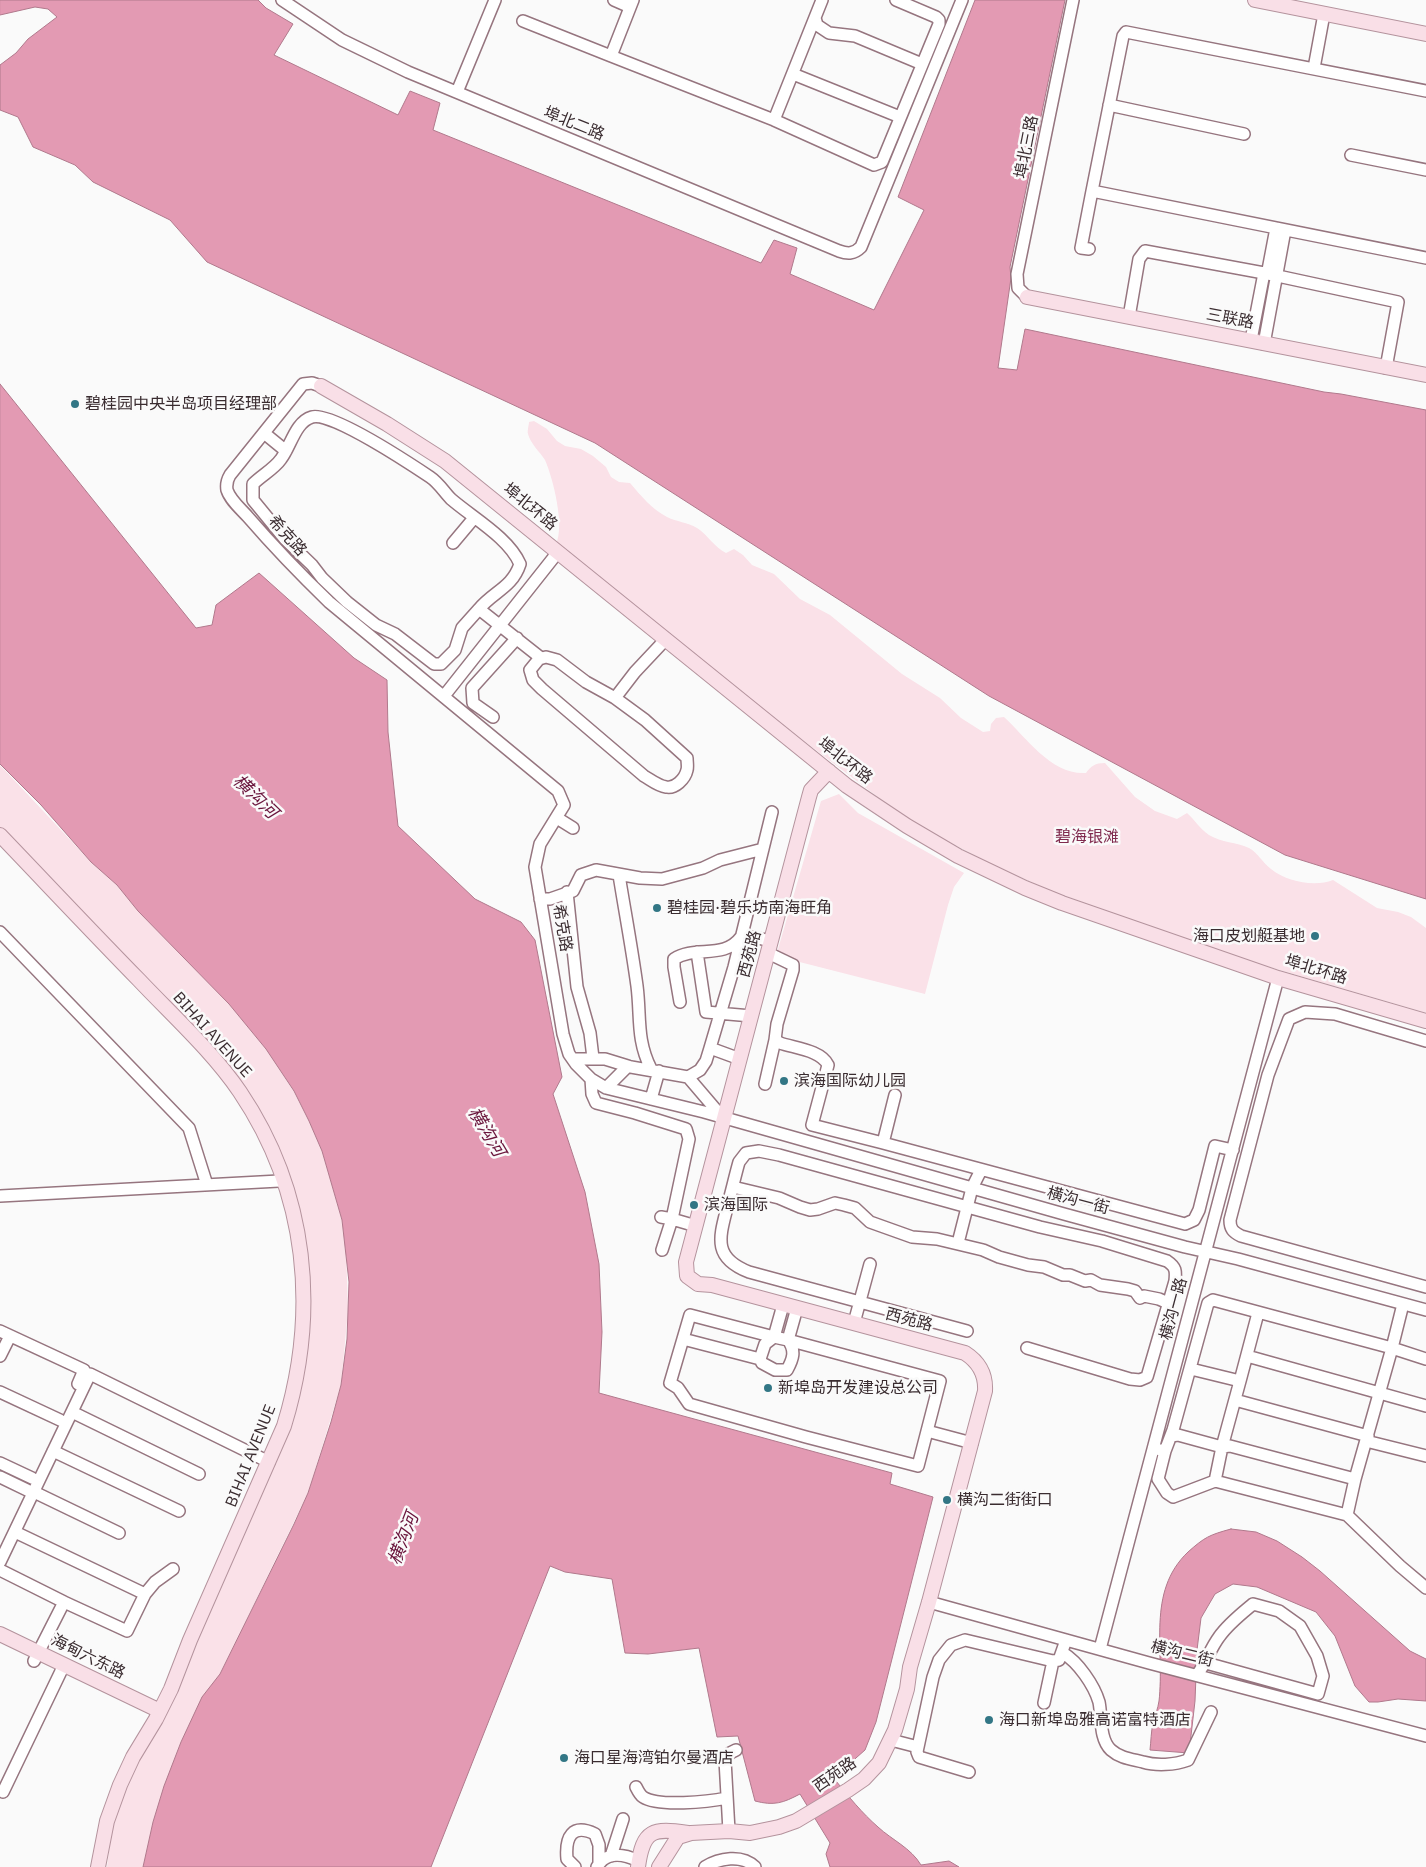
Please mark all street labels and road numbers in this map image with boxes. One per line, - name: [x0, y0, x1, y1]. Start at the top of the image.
- street label: 埠北二路: [541, 103, 607, 145]
- street label: 埠北三路: [1011, 114, 1043, 180]
- street label: 三联路: [1205, 305, 1255, 333]
- street label: 埠北环路: [499, 479, 561, 535]
- street label: 希克路: [264, 512, 310, 560]
- street label: 埠北环路: [814, 734, 876, 788]
- street label: 希克路: [548, 903, 576, 953]
- street label: 西苑路: [735, 928, 765, 980]
- street label: 埠北环路: [1283, 951, 1349, 989]
- street label: BIHAI AVENUE: [168, 988, 256, 1082]
- street label: 横沟一街: [1045, 1183, 1111, 1219]
- street label: 横沟一路: [1156, 1276, 1192, 1342]
- street label: 西苑路: [883, 1305, 935, 1335]
- street label: BIHAI AVENUE: [222, 1402, 280, 1510]
- street label: 海甸六东路: [48, 1631, 128, 1683]
- street label: 横沟二街: [1149, 1637, 1215, 1671]
- street label: 西苑路: [810, 1753, 860, 1797]

